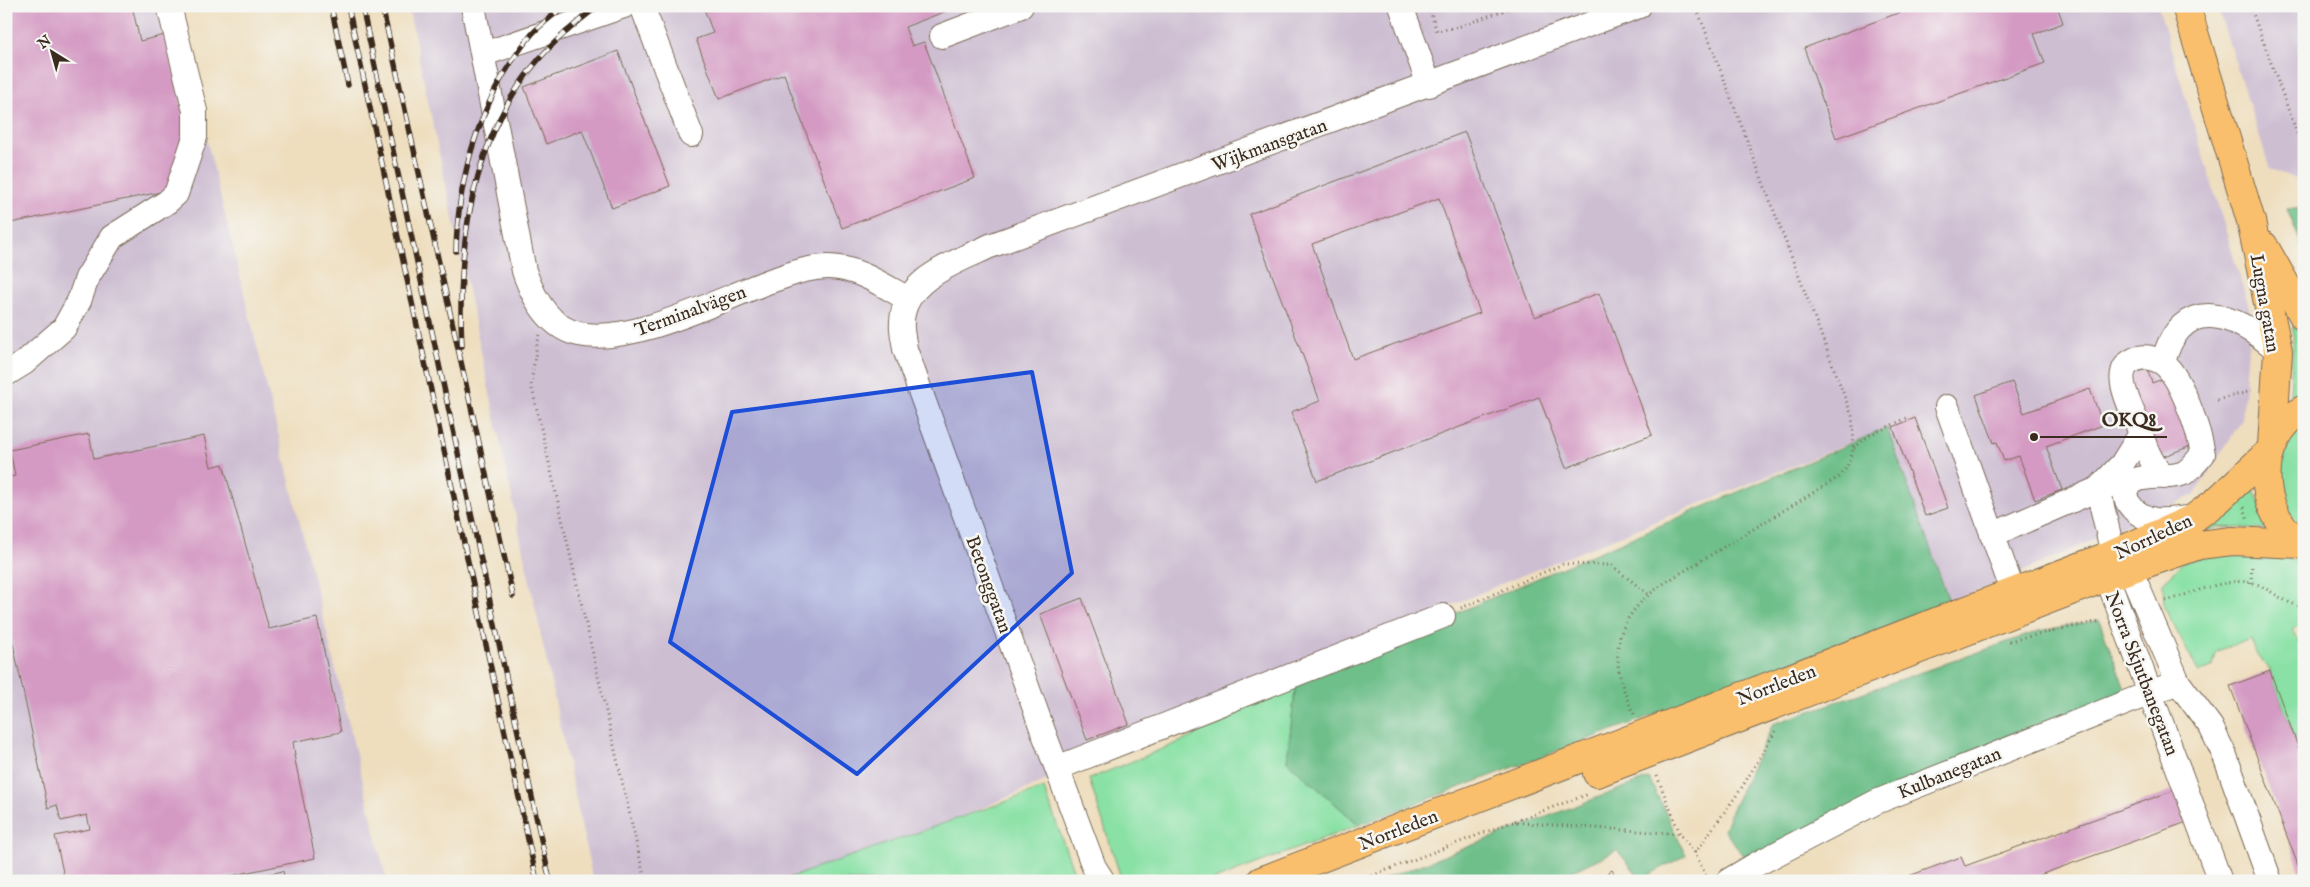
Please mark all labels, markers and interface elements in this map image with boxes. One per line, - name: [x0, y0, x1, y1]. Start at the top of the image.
- north arrow: [28, 28, 78, 78]
- text: N: [34, 32, 55, 54]
- street label: Wijkmansgatan: [1209, 114, 1331, 178]
- street label: Lugna gatan: [2244, 252, 2284, 354]
- street label: Terminalvägen: [632, 281, 750, 343]
- callout: OKQ8: [2092, 402, 2167, 437]
- text: OKQ8: [2102, 408, 2163, 433]
- street label: Norrleden: [2111, 509, 2196, 566]
- street label: Betonggatan: [959, 533, 1017, 637]
- street label: Norra Skjutbanegatan: [2099, 588, 2183, 759]
- street label: Norrleden: [1734, 660, 1820, 712]
- street label: Kulbanegatan: [1895, 742, 2005, 805]
- street label: Norrleden: [1356, 805, 1442, 857]

